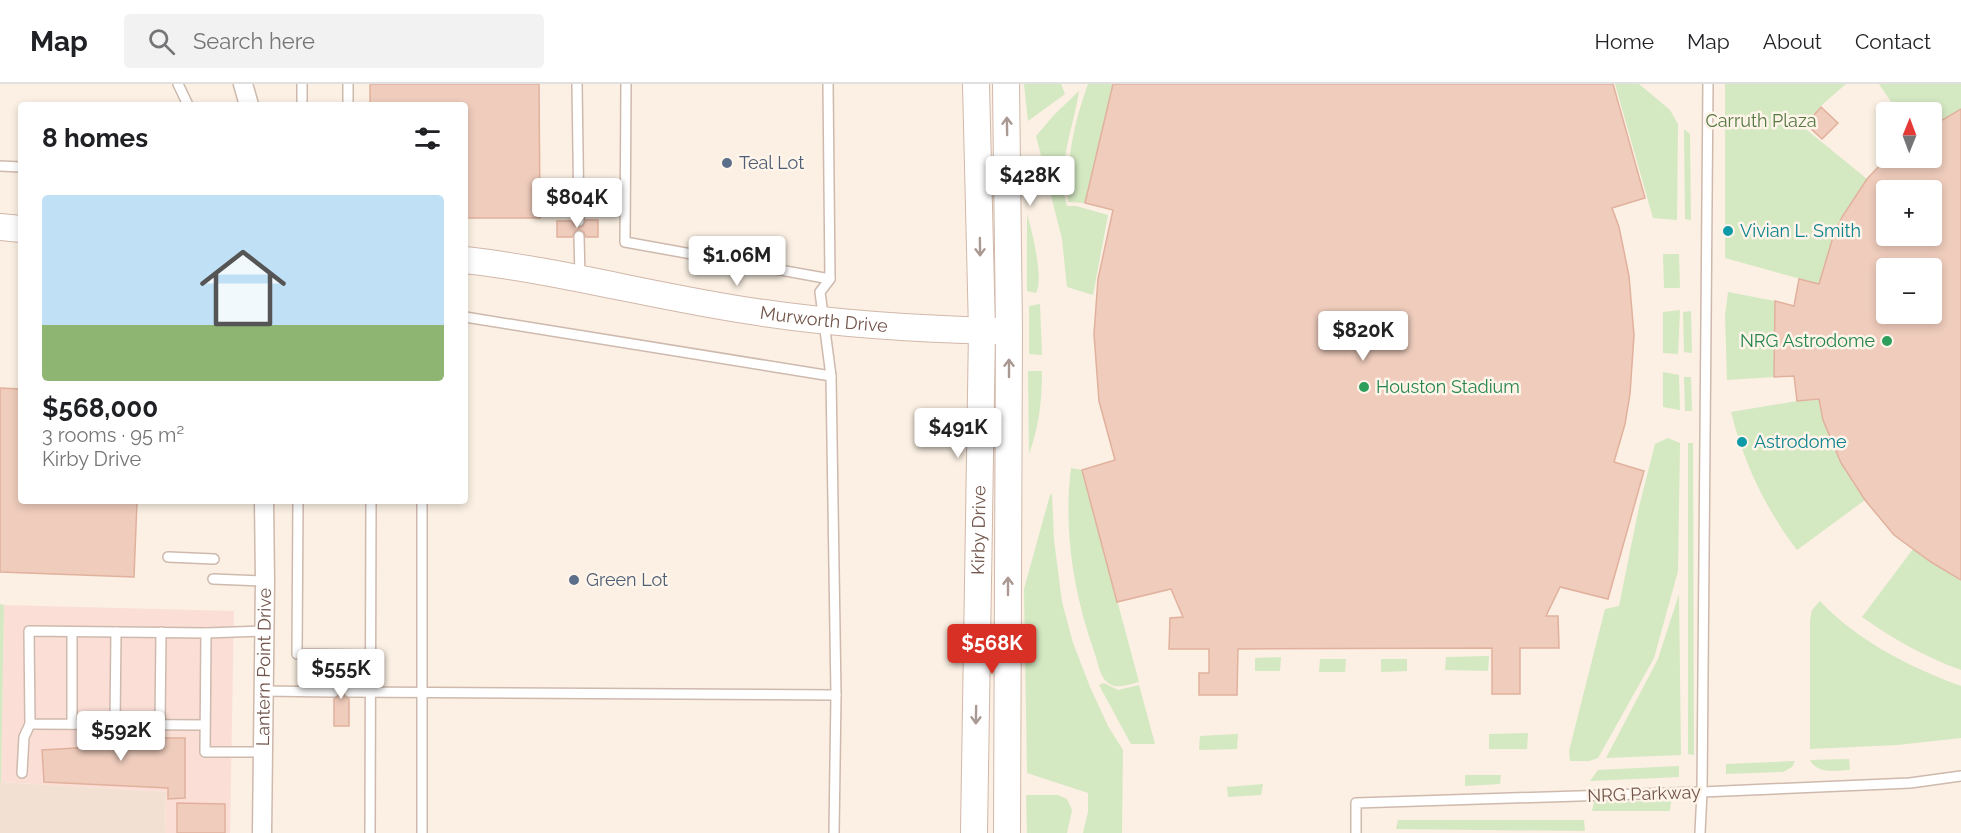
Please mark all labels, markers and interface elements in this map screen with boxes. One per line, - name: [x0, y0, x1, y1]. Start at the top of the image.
- search box: [124, 14, 544, 68]
- text: Map: [30, 25, 88, 58]
- icon: search: [145, 25, 178, 58]
- text: Search here: [193, 28, 315, 54]
- text: Home: [1595, 29, 1654, 54]
- text: Map: [1687, 29, 1730, 54]
- text: About: [1763, 29, 1822, 54]
- text: Contact: [1855, 29, 1931, 54]
- north arrow: [1876, 102, 1942, 168]
- map controls: [1876, 102, 1942, 324]
- park label: Carruth Plaza: [1705, 110, 1817, 131]
- one-way arrow: [1001, 116, 1013, 136]
- icon: filters: [411, 122, 444, 155]
- text: 8 homes: [42, 123, 148, 153]
- place label: Teal Lot: [739, 152, 804, 173]
- marker: Teal Lot: [720, 156, 734, 170]
- pin: $428K: [988, 156, 1072, 207]
- text: $428K: [1000, 163, 1060, 187]
- pin: $804K: [535, 178, 619, 229]
- button: +: [1876, 180, 1942, 246]
- text: $804K: [546, 185, 608, 209]
- place label: Vivian L. Smith: [1740, 220, 1861, 241]
- marker: Vivian L. Smith: [1721, 224, 1735, 238]
- icon: home: [189, 234, 297, 342]
- pin: $1.06M: [688, 236, 786, 287]
- one-way arrow: [974, 237, 986, 257]
- text: $1.06M: [703, 243, 771, 267]
- button: −: [1876, 258, 1942, 324]
- street label: Murworth Drive: [759, 302, 889, 336]
- pin: $820K: [1321, 311, 1405, 362]
- text: $820K: [1332, 318, 1394, 342]
- place label: NRG Astrodome: [1740, 330, 1875, 351]
- marker: NRG Astrodome: [1880, 334, 1894, 348]
- one-way arrow: [1003, 358, 1015, 378]
- place label: Houston Stadium: [1376, 376, 1520, 397]
- marker: Houston Stadium: [1357, 380, 1371, 394]
- text: $568,000: [42, 393, 158, 423]
- pin: $491K: [916, 408, 1000, 459]
- text: $491K: [928, 415, 988, 439]
- text: 3 rooms · 95 m²: [42, 423, 184, 447]
- place label: Astrodome: [1754, 431, 1847, 452]
- marker: Astrodome: [1735, 435, 1749, 449]
- text: Kirby Drive: [42, 447, 141, 471]
- street label: Kirby Drive: [967, 485, 990, 575]
- place label: Green Lot: [586, 569, 668, 590]
- marker: Green Lot: [567, 573, 581, 587]
- one-way arrow: [1002, 576, 1013, 596]
- street label: Lantern Point Drive: [252, 587, 275, 746]
- pin: $568K: [950, 624, 1034, 675]
- text: $568K: [961, 631, 1023, 655]
- pin: $555K: [299, 649, 383, 700]
- text: $555K: [311, 656, 371, 680]
- one-way arrow: [970, 705, 982, 725]
- pin: $592K: [79, 711, 163, 762]
- text: $592K: [91, 718, 151, 742]
- street label: NRG Parkway: [1587, 781, 1701, 806]

